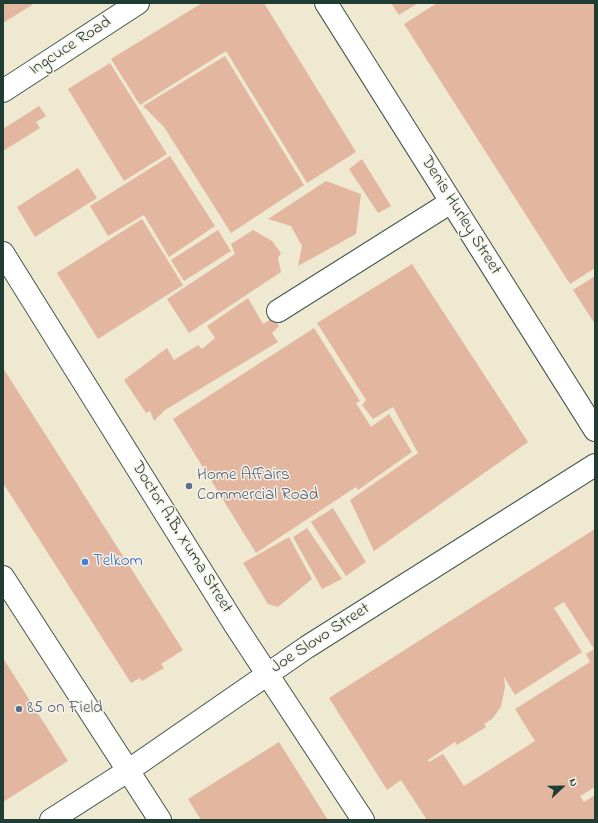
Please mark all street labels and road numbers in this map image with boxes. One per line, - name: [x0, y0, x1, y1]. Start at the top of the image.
- street label: Ingcuce Road: [26, 13, 116, 81]
- street label: Denis Hurley Street: [415, 153, 505, 279]
- street label: Doctor A.B. Xuma Street: [126, 458, 236, 618]
- street label: Joe Slovo Street: [268, 599, 374, 679]

